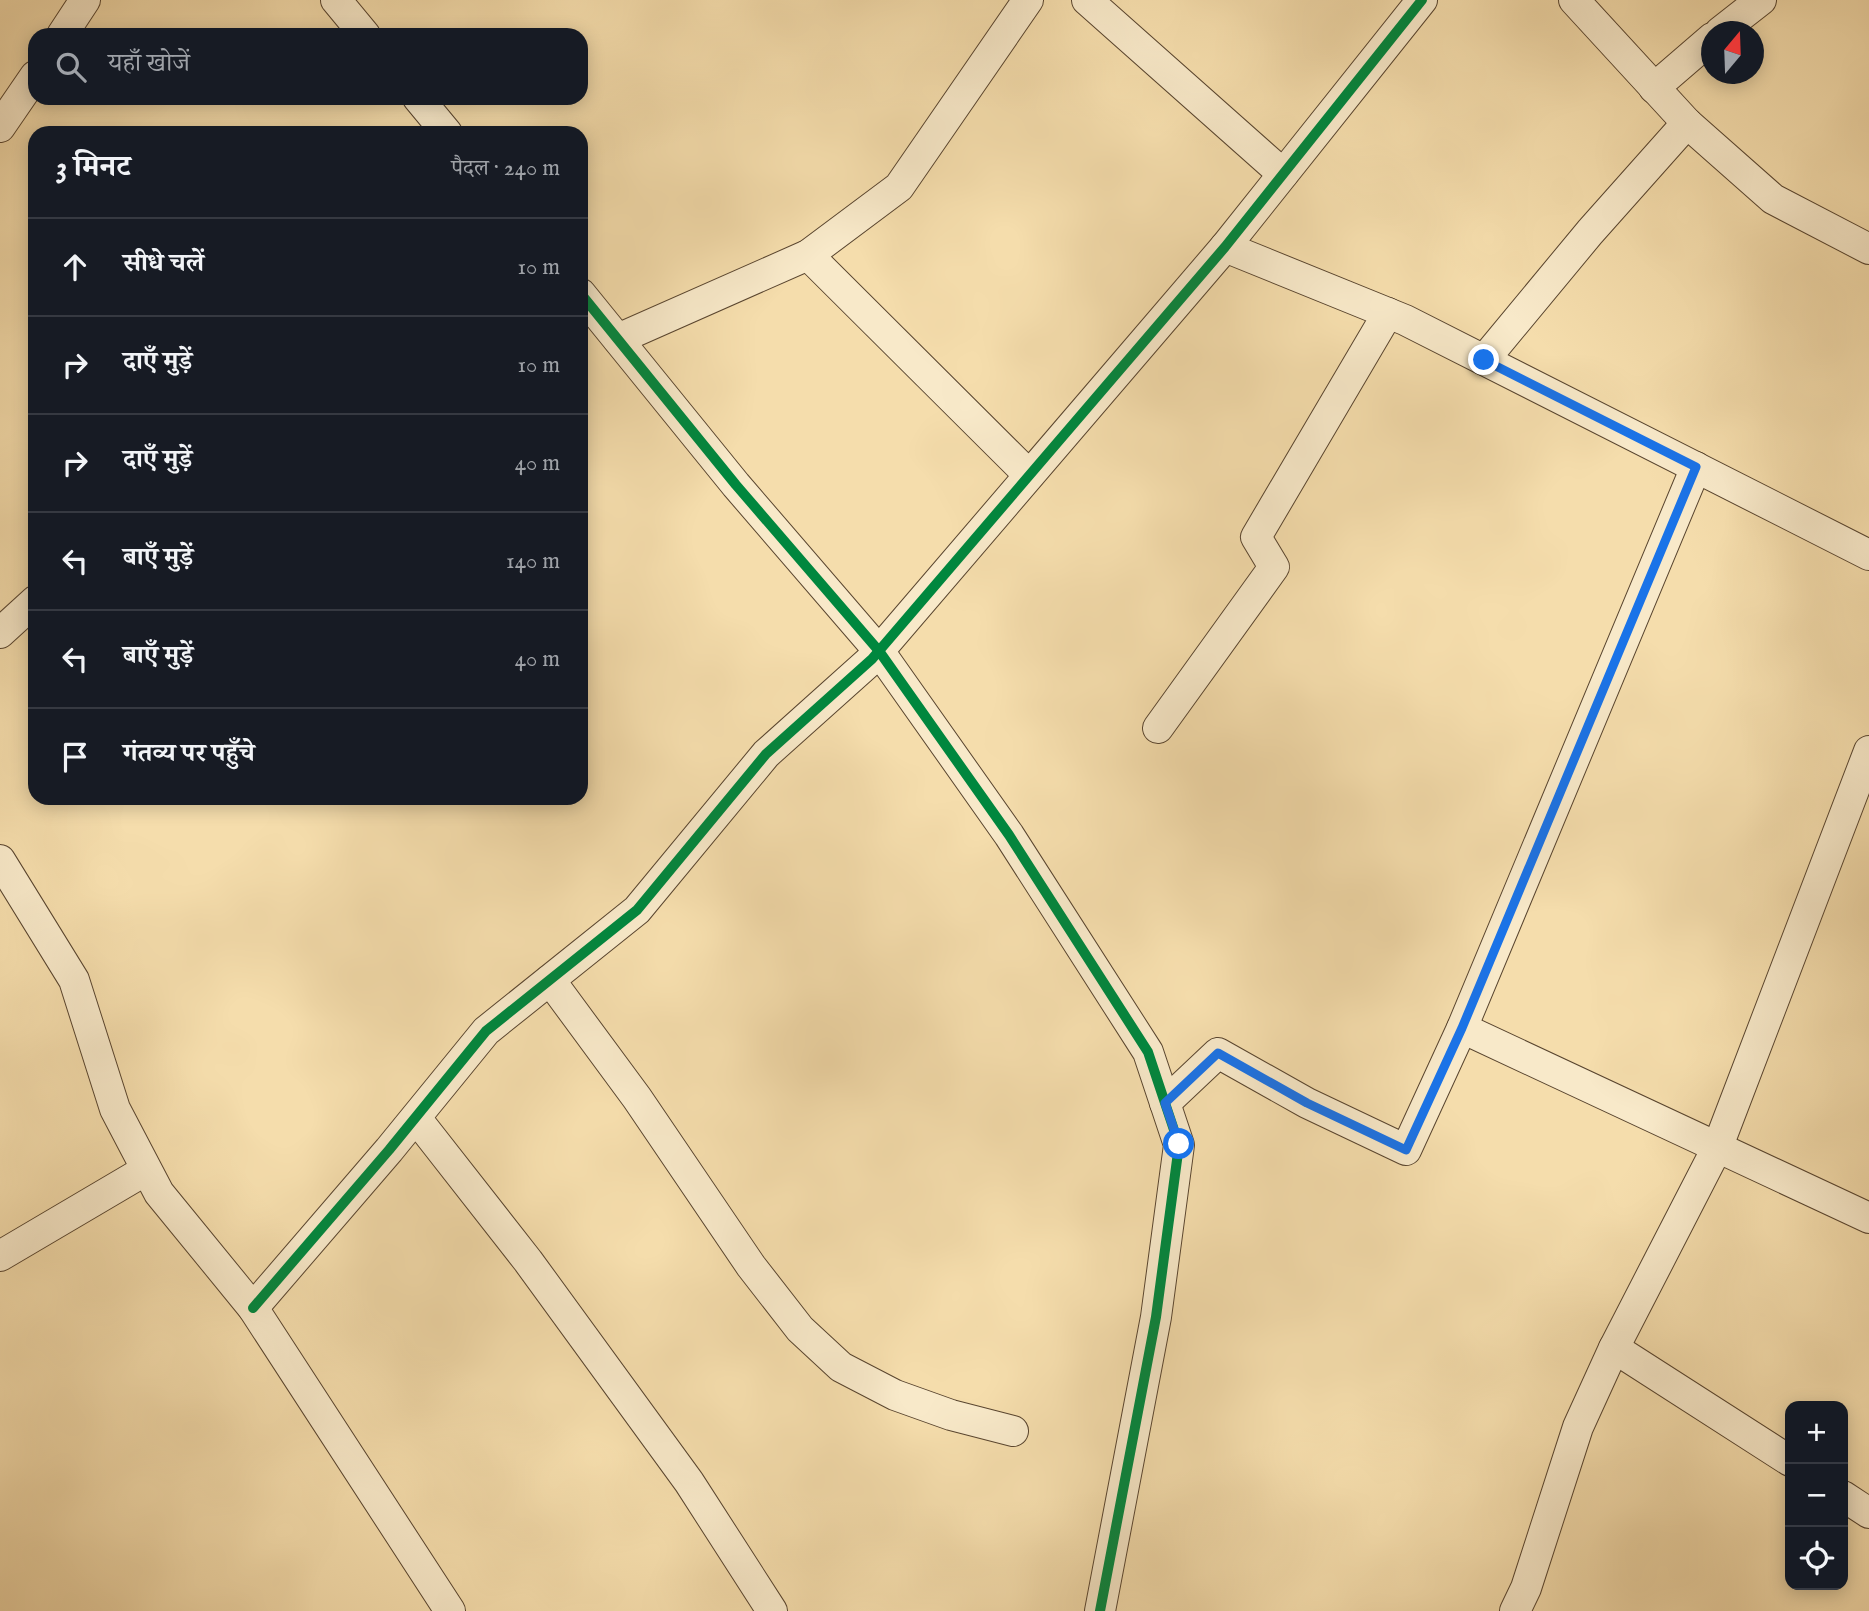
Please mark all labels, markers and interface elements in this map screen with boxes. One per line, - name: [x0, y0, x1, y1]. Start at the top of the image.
- north arrow: [1701, 21, 1764, 84]
- search box: [28, 28, 588, 105]
- text: यहाँ खोजें: [108, 47, 190, 80]
- icon: search: [52, 48, 90, 86]
- text: 3 मिनट: [56, 149, 131, 187]
- text: पैदल · 240 m: [451, 154, 560, 183]
- text: सीधे चलें: [123, 247, 204, 280]
- icon: ahead: [56, 248, 94, 286]
- text: 10 m: [517, 253, 560, 282]
- route end: [1468, 344, 1499, 375]
- text: दाएँ मुड़ें: [123, 345, 192, 378]
- icon: right: [56, 346, 94, 384]
- text: 10 m: [517, 351, 560, 380]
- text: दाएँ मुड़ें: [123, 443, 192, 476]
- icon: right: [56, 444, 94, 482]
- text: 40 m: [515, 449, 560, 478]
- text: बाएँ मुड़ें: [123, 541, 193, 574]
- icon: left: [56, 542, 94, 580]
- text: 140 m: [506, 547, 560, 576]
- text: बाएँ मुड़ें: [123, 639, 193, 672]
- icon: left: [56, 640, 94, 678]
- text: 40 m: [515, 645, 560, 674]
- text: गंतव्य पर पहुँचे: [123, 737, 255, 770]
- icon: arrive: [56, 738, 94, 776]
- route start: [1163, 1128, 1194, 1159]
- map controls: [1785, 1401, 1848, 1590]
- button: +: [1785, 1401, 1848, 1464]
- button: −: [1785, 1464, 1848, 1527]
- button: locate: [1785, 1527, 1848, 1590]

